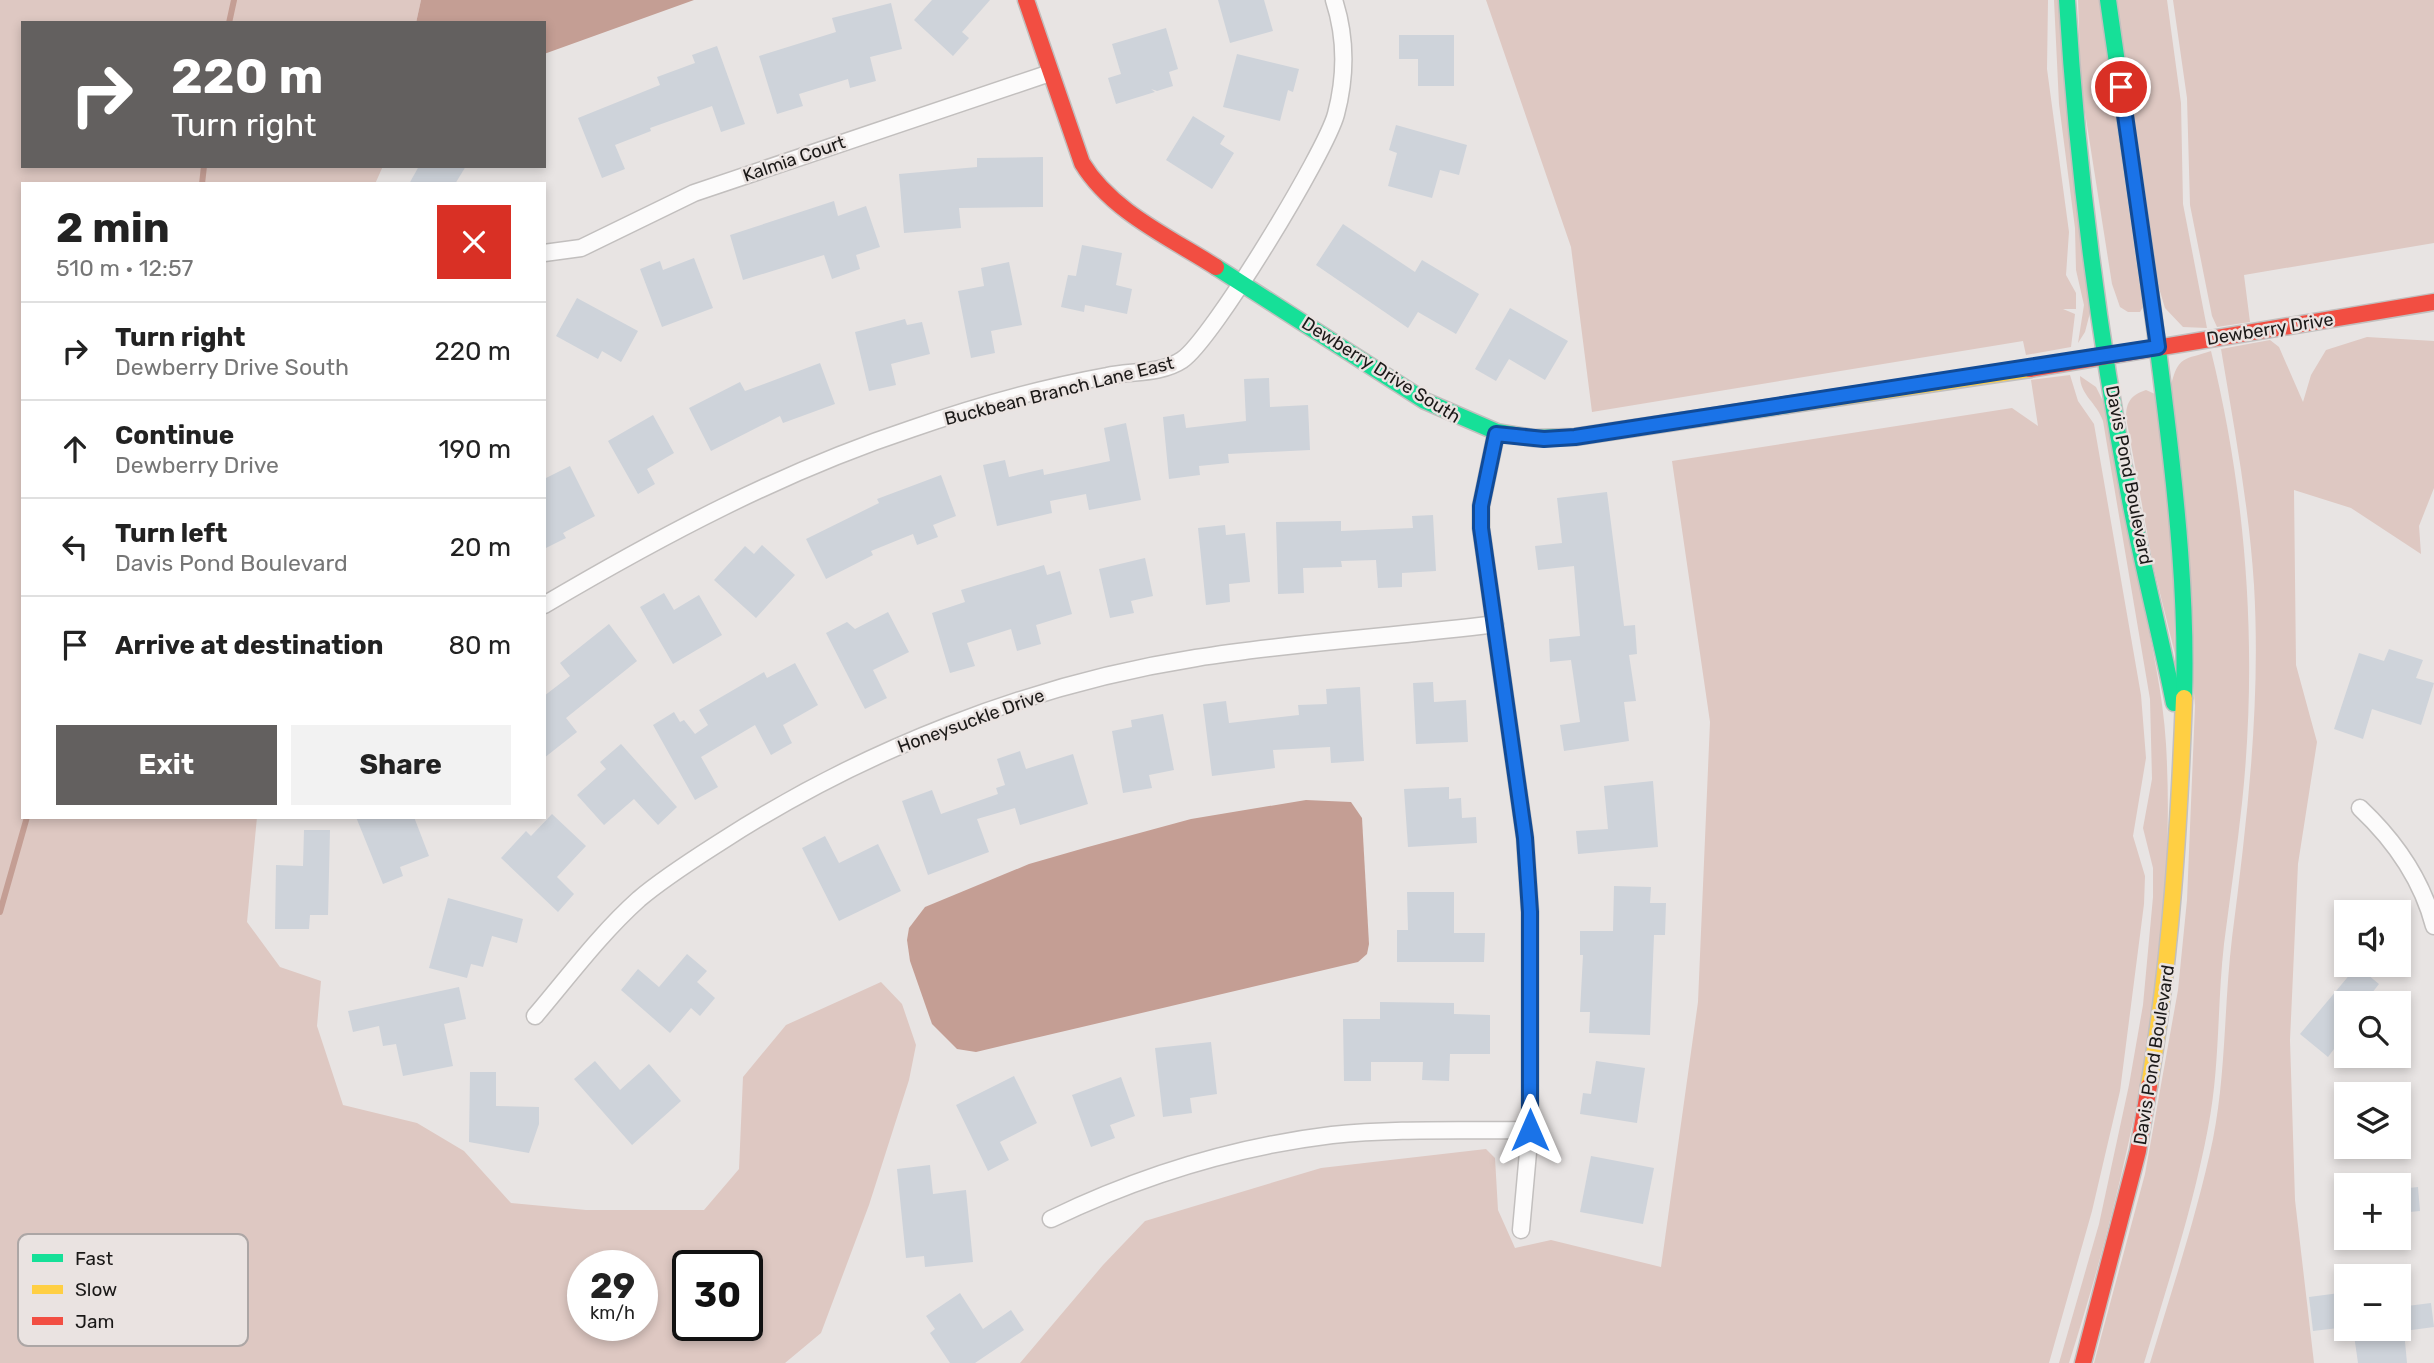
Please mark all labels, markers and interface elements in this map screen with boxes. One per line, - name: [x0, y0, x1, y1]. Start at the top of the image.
- text: 220 m: [171, 47, 323, 105]
- icon: right: [56, 49, 147, 140]
- pin: [2091, 57, 2151, 117]
- icon: arrive: [2102, 68, 2140, 106]
- text: Turn right: [171, 106, 316, 144]
- street label: Kalmia Court: [740, 131, 848, 187]
- text: 2 min: [56, 203, 170, 253]
- button: close: [437, 205, 511, 279]
- text: 510 m · 12:57: [56, 254, 193, 282]
- street label: Dewberry Drive: [2205, 308, 2335, 350]
- street label: Dewberry Drive South: [1298, 312, 1464, 428]
- text: Turn right: [115, 322, 245, 353]
- icon: right: [56, 332, 94, 370]
- text: 220 m: [434, 336, 511, 367]
- street label: Buckbean Branch Lane East: [942, 352, 1176, 430]
- text: Dewberry Drive South: [115, 353, 349, 381]
- street label: Davis Pond Boulevard: [2101, 384, 2157, 566]
- text: Continue: [115, 420, 234, 451]
- icon: ahead: [56, 430, 94, 468]
- text: 190 m: [438, 434, 511, 465]
- text: Dewberry Drive: [115, 451, 279, 479]
- text: Turn left: [115, 518, 227, 549]
- icon: left: [56, 528, 94, 566]
- text: 20 m: [450, 532, 511, 563]
- text: Davis Pond Boulevard: [115, 549, 348, 577]
- icon: arrive: [56, 626, 94, 664]
- text: Arrive at destination: [115, 630, 383, 661]
- text: 80 m: [448, 630, 511, 661]
- street label: Honeysuckle Drive: [894, 684, 1048, 758]
- button: Exit: [56, 725, 277, 805]
- button: Share: [291, 725, 511, 805]
- map controls: [2334, 900, 2411, 1341]
- button: sound: [2334, 900, 2411, 977]
- street label: Davis Pond Boulevard: [2129, 963, 2179, 1147]
- button: search: [2334, 991, 2411, 1068]
- button: layers: [2334, 1082, 2411, 1159]
- position arrow: [1493, 1093, 1567, 1167]
- button: +: [2334, 1173, 2411, 1250]
- legend: [18, 1234, 248, 1346]
- text: Fast: [75, 1247, 114, 1270]
- speed limit sign: 30: [672, 1250, 763, 1341]
- button: −: [2334, 1264, 2411, 1341]
- text: 29: [590, 1265, 635, 1307]
- text: Slow: [75, 1278, 117, 1301]
- text: km/h: [590, 1302, 635, 1324]
- text: Jam: [75, 1310, 114, 1333]

